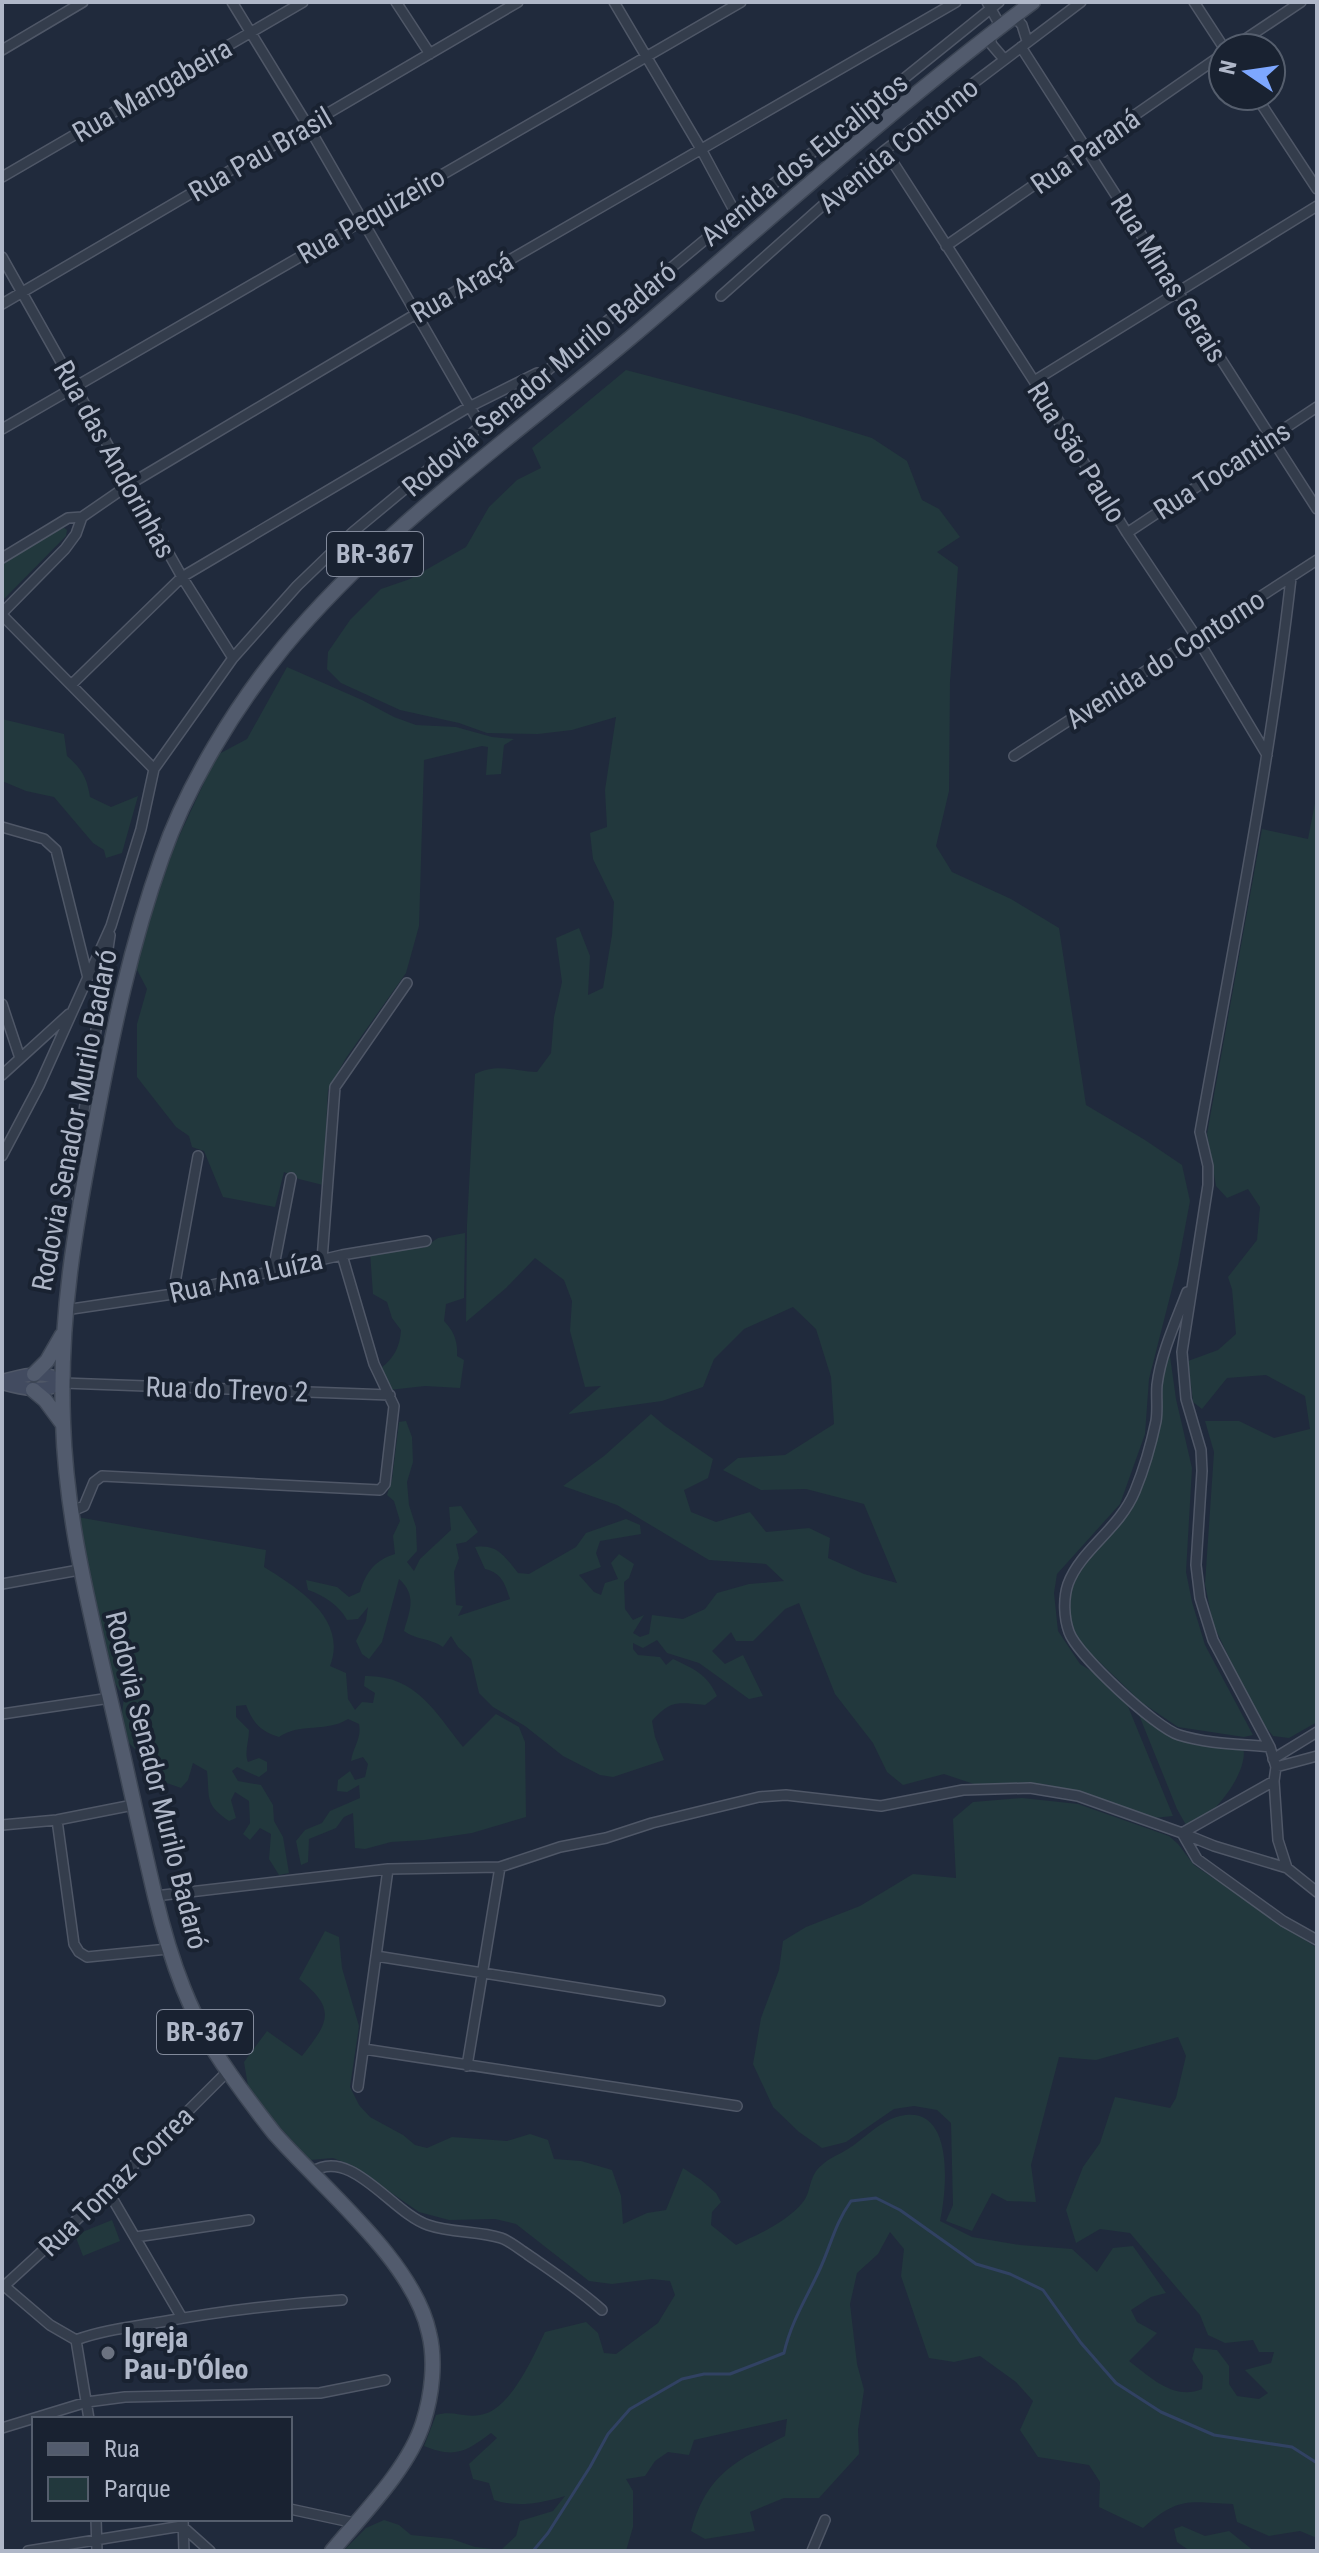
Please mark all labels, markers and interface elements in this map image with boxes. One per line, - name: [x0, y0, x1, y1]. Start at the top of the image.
- street label: Rua Mangabeira: [67, 32, 238, 149]
- north arrow: [1207, 32, 1287, 112]
- text: N: [1214, 58, 1242, 77]
- street label: Avenida dos Eucaliptos: [694, 66, 914, 253]
- street label: Avenida Contorno: [812, 71, 985, 220]
- street label: Rua Pau Brasil: [183, 100, 337, 209]
- street label: Rua Paraná: [1024, 102, 1146, 201]
- street label: Rua Pequizeiro: [292, 160, 451, 271]
- street label: Rua Minas Gerais: [1104, 188, 1234, 369]
- street label: Rua Araçá: [405, 245, 519, 330]
- street label: Rodovia Senador Murilo Badaró: [396, 255, 683, 504]
- street label: Rua das Andorinhas: [47, 355, 182, 564]
- street label: Rua São Paulo: [1020, 376, 1133, 529]
- street label: Rua Tocantins: [1148, 414, 1297, 527]
- road number: BR-367: [327, 532, 423, 576]
- street label: Avenida do Contorno: [1060, 583, 1271, 736]
- street label: Rodovia Senador Murilo Badaró: [25, 946, 124, 1294]
- street label: Rua Ana Luíza: [166, 1243, 326, 1310]
- street label: Rua do Trevo 2: [145, 1370, 309, 1409]
- street label: Rodovia Senador Murilo Badaró: [98, 1608, 215, 1953]
- road number: BR-367: [157, 2010, 253, 2054]
- street label: Rua Tomaz Correa: [32, 2100, 200, 2263]
- place label: Igreja Pau-D'Óleo: [124, 2321, 248, 2386]
- marker: Igreja Pau-D'Óleo: [99, 2344, 117, 2362]
- legend: [32, 2417, 292, 2521]
- text: Rua: [104, 2435, 140, 2463]
- text: Parque: [104, 2475, 171, 2503]

